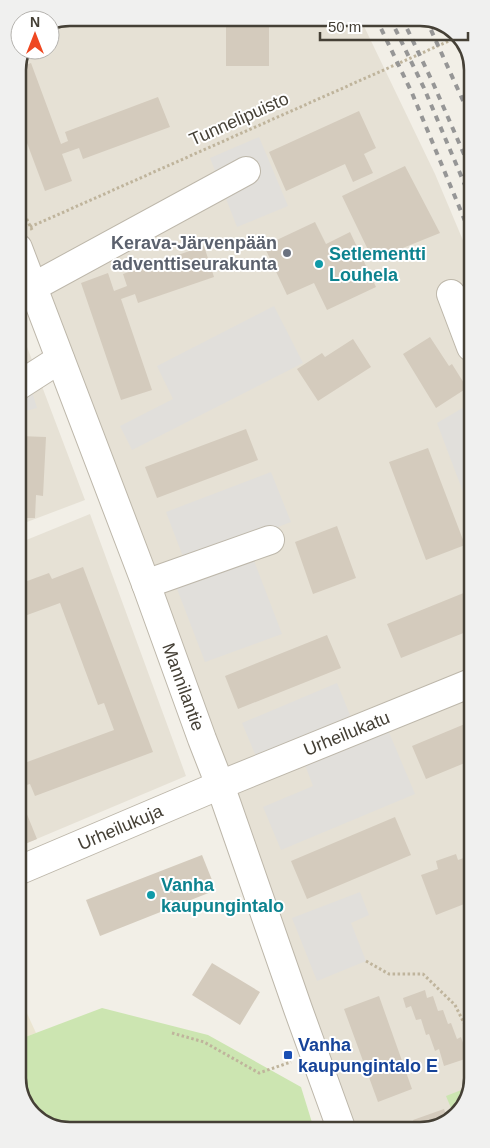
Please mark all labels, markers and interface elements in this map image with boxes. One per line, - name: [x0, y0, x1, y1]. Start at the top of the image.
- north arrow: [10, 10, 60, 60]
- scale bar: [320, 10, 468, 42]
- text: N: [30, 14, 40, 30]
- text: 50 m: [328, 18, 361, 35]
- street label: Tunnelipuisto: [186, 88, 292, 150]
- place label: Kerava-Järvenpään adventtiseurakunta: [111, 233, 278, 274]
- place label: Setlementti Louhela: [329, 244, 426, 285]
- marker: Kerava-Järvenpään adventtiseurakunta: [281, 247, 293, 259]
- marker: Setlementti Louhela: [313, 258, 325, 270]
- street label: Mannilantie: [158, 640, 208, 734]
- street label: Urheilukatu: [301, 707, 393, 760]
- street label: Urheilukuja: [75, 800, 167, 854]
- place label: Vanha kaupungintalo: [161, 875, 284, 916]
- marker: Vanha kaupungintalo: [145, 889, 157, 901]
- place label: Vanha kaupungintalo E: [298, 1035, 438, 1076]
- marker: Vanha kaupungintalo E: [282, 1049, 294, 1061]

